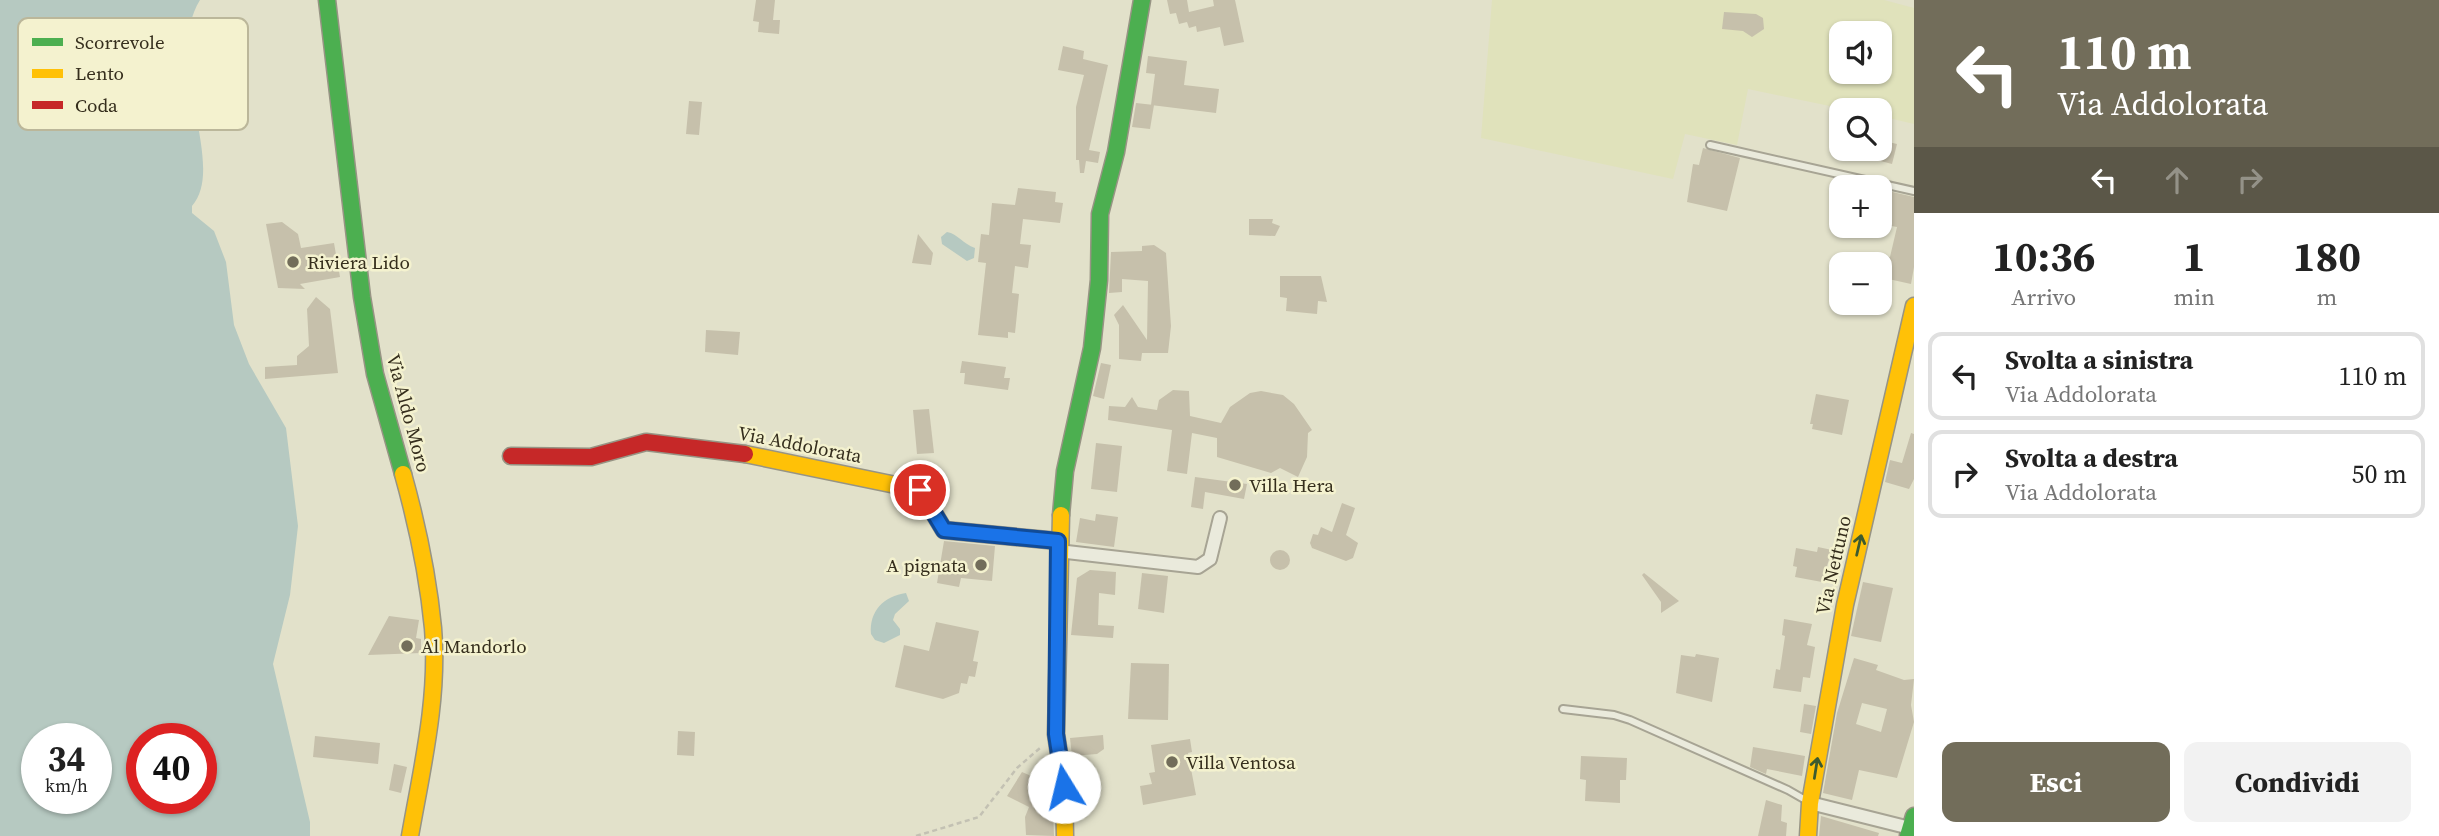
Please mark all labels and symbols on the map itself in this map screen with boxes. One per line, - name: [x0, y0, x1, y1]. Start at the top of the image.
- legend: [18, 18, 248, 130]
- text: Scorrevole: [75, 29, 165, 55]
- text: Lento: [75, 60, 124, 86]
- text: Coda: [75, 92, 118, 118]
- place label: Riviera Lido: [307, 249, 410, 275]
- marker: Riviera Lido: [285, 254, 301, 270]
- street label: Via Aldo Moro: [381, 351, 437, 475]
- street label: Via Addolorata: [736, 419, 864, 469]
- pin: [890, 460, 950, 520]
- place label: Villa Hera: [1249, 472, 1334, 498]
- marker: Villa Hera: [1227, 477, 1243, 493]
- street label: Via Nettuno: [1809, 513, 1857, 617]
- one-way arrow: [1853, 534, 1866, 557]
- place label: A pignata: [886, 552, 967, 578]
- marker: A pignata: [973, 557, 989, 573]
- place label: Al Mandorlo: [421, 633, 527, 659]
- marker: Al Mandorlo: [399, 638, 415, 654]
- speed limit sign: 40: [126, 723, 217, 814]
- place label: Villa Ventosa: [1186, 749, 1296, 775]
- position arrow: [1027, 750, 1101, 824]
- marker: Villa Ventosa: [1164, 754, 1180, 770]
- one-way arrow: [1810, 757, 1823, 780]

